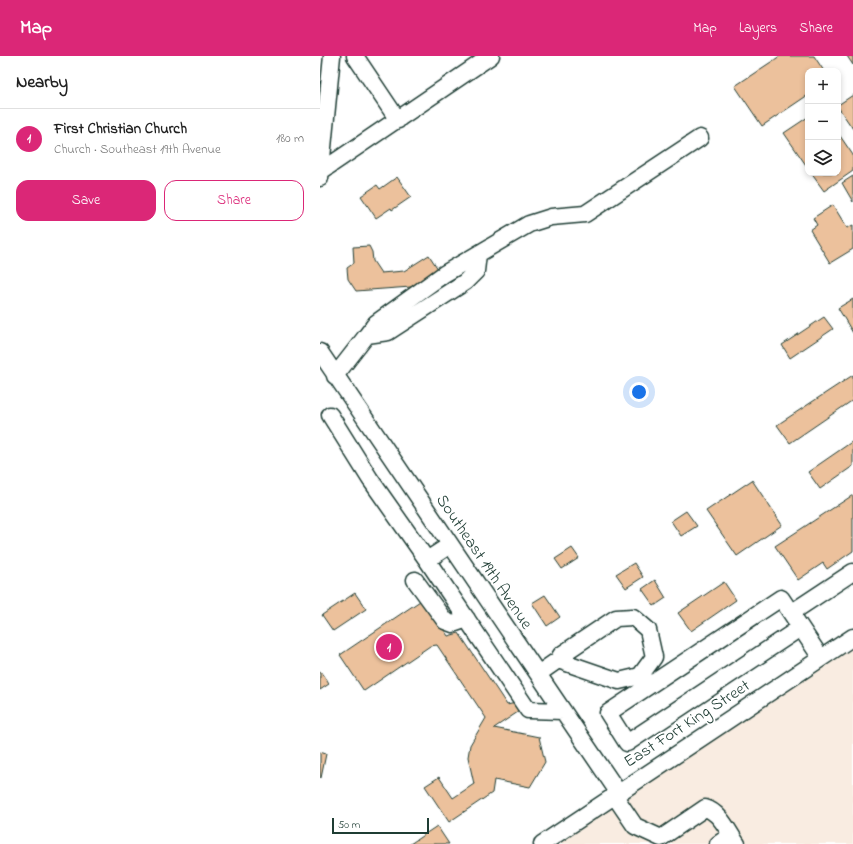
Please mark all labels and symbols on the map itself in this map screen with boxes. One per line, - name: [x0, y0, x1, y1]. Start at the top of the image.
- your location: [629, 382, 649, 402]
- street label: Southeast 19th Avenue: [429, 490, 539, 635]
- pin: 1: [376, 632, 402, 662]
- street label: East Fort King Street: [619, 674, 756, 776]
- scale bar: [332, 816, 429, 835]

